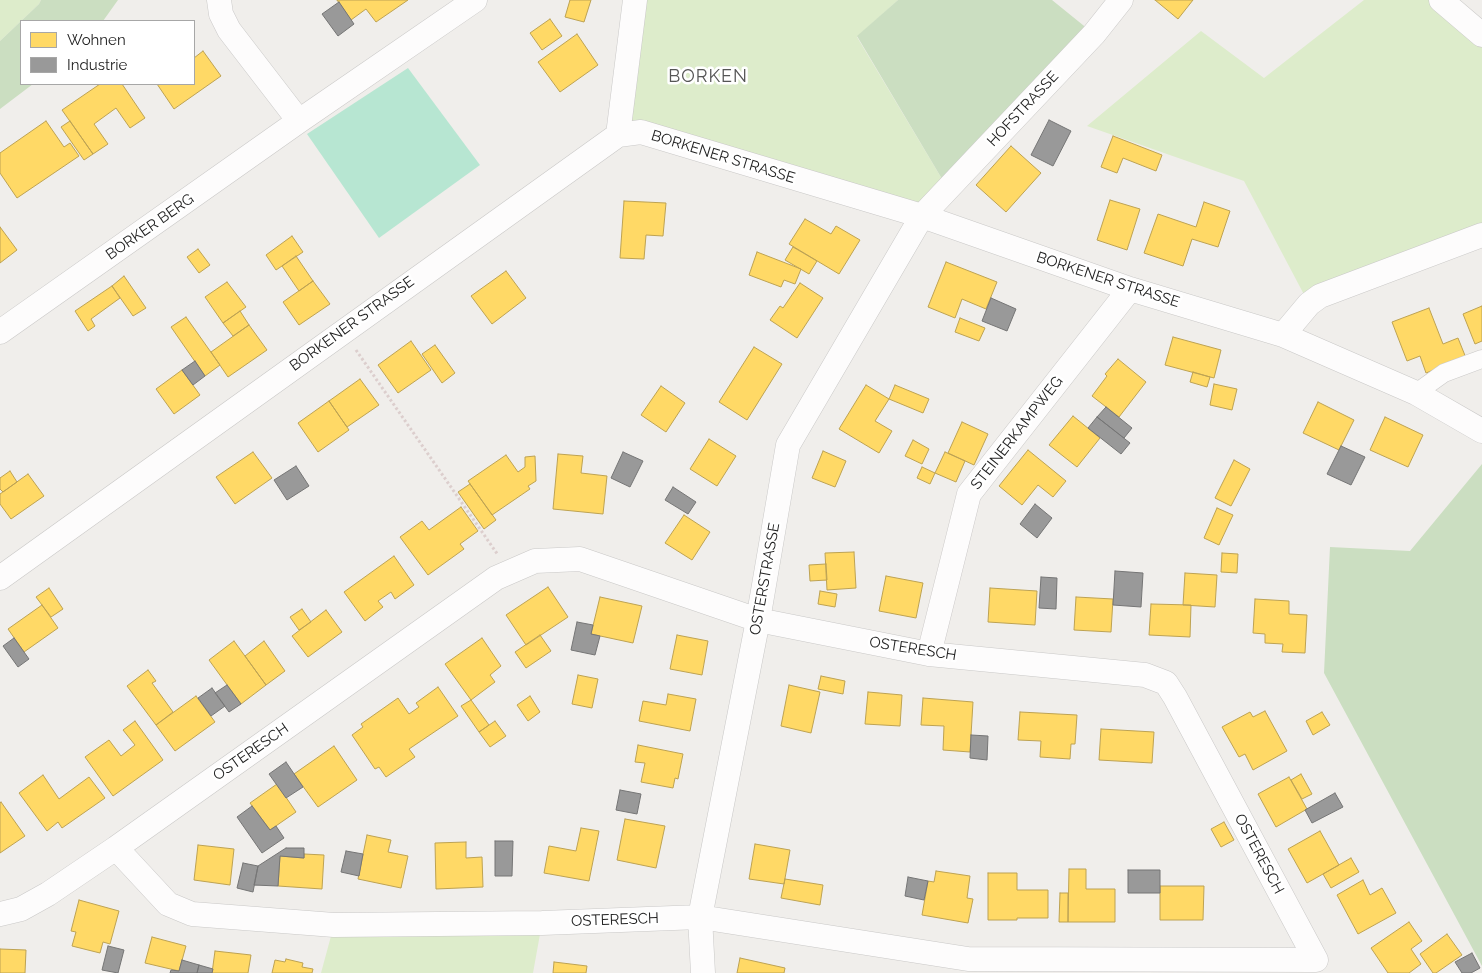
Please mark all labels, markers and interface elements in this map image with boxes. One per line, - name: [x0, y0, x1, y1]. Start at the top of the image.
- legend: [20, 20, 195, 85]
- text: Wohnen: [67, 31, 126, 49]
- text: Industrie: [67, 56, 127, 74]
- district label: BORKEN: [667, 66, 749, 88]
- street label: HOFSTRASSE: [984, 68, 1062, 150]
- street label: BORKENER STRASSE: [649, 127, 797, 187]
- street label: BORKER BERG: [103, 190, 197, 264]
- street label: BORKENER STRASSE: [1034, 248, 1182, 312]
- street label: BORKENER STRASSE: [286, 273, 418, 375]
- street label: STEINERKAMPWEG: [967, 373, 1067, 493]
- street label: OSTERSTRASSE: [746, 521, 784, 637]
- street label: OSTERESCH: [868, 633, 958, 665]
- street label: OSTERESCH: [210, 719, 292, 785]
- street label: OSTERESCH: [1230, 811, 1288, 897]
- street label: OSTERESCH: [571, 909, 659, 931]

